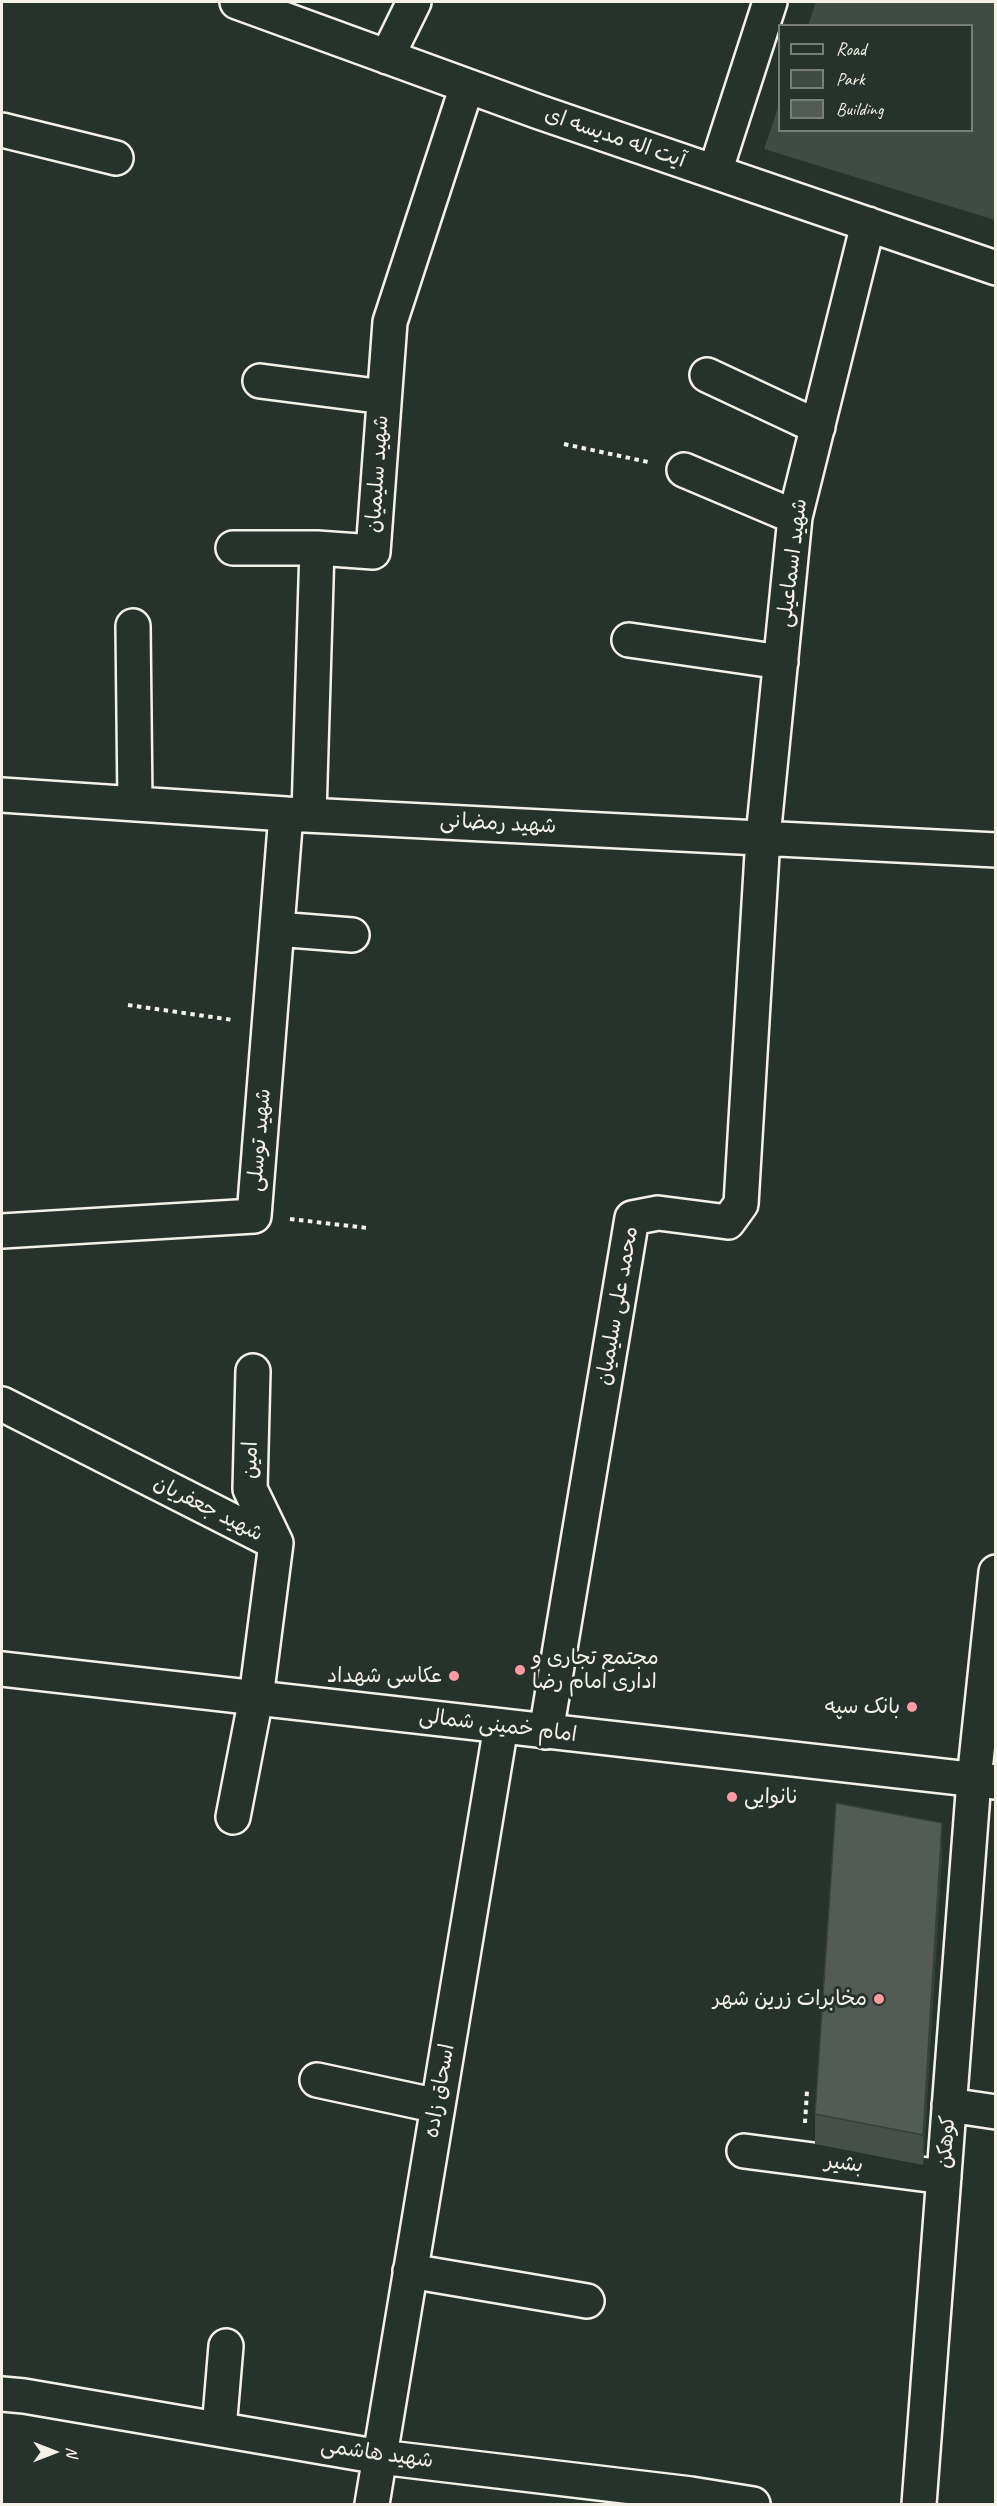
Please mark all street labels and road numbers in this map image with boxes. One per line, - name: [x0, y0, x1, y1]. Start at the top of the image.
- street label: آیت اله مدیسه ای: [541, 102, 689, 174]
- street label: شهید سلیمیان: [361, 414, 395, 534]
- street label: شهید اسماعیلی: [773, 497, 813, 629]
- street label: شهید رمضانی: [439, 808, 557, 840]
- street label: شهید توسلی: [243, 1087, 277, 1193]
- street label: محمد علی سلیمیان: [592, 1224, 644, 1388]
- street label: امین: [238, 1441, 264, 1479]
- street label: شهید جعفریان: [149, 1471, 267, 1547]
- street label: امام خمینی شمالی: [418, 1704, 578, 1748]
- street label: اسحاق زاده: [419, 2042, 461, 2140]
- street label: کوهکن: [933, 2114, 961, 2170]
- street label: بشیر: [823, 2149, 865, 2179]
- street label: شهید هاشمی: [319, 2434, 435, 2474]

